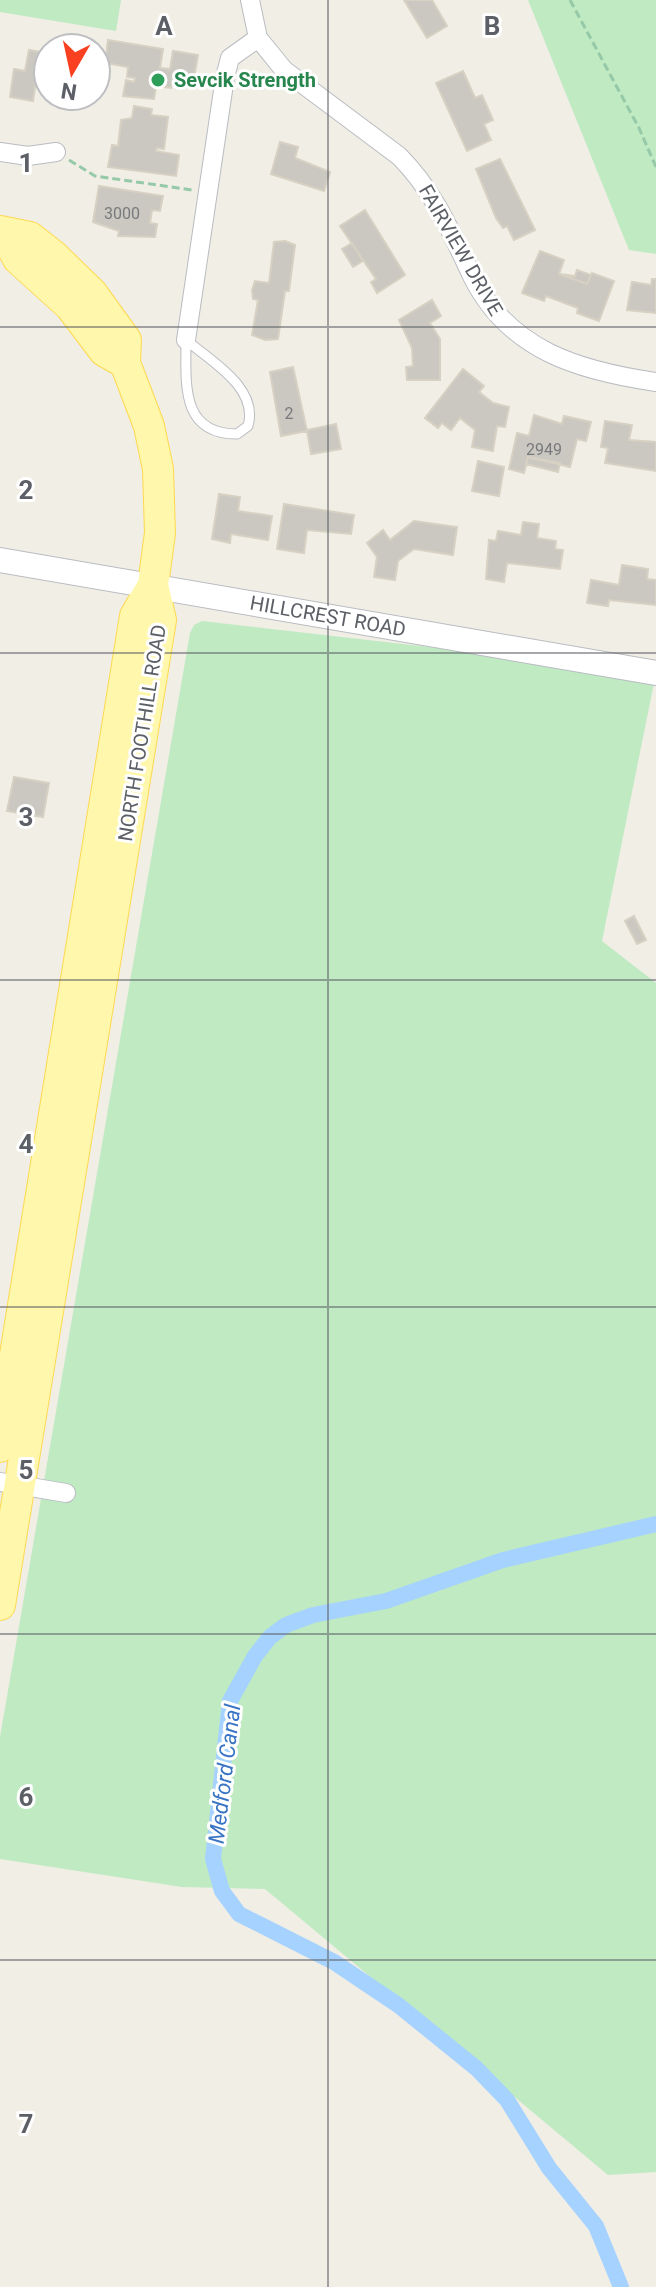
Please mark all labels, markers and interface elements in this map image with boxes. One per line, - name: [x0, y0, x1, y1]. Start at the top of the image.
- text: A: [155, 11, 173, 41]
- text: B: [484, 11, 500, 41]
- north arrow: [32, 32, 112, 112]
- place label: Sevcik Strength: [174, 68, 316, 92]
- marker: Sevcik Strength: [149, 71, 167, 89]
- text: N: [59, 78, 79, 105]
- text: 1: [19, 148, 33, 178]
- street label: FAIRVIEW DRIVE: [414, 180, 508, 320]
- house number: 3000: [104, 204, 140, 223]
- house number: 2: [285, 404, 294, 423]
- house number: 2949: [526, 440, 562, 459]
- text: 2: [19, 475, 33, 505]
- street label: HILLCREST ROAD: [248, 590, 408, 642]
- street label: NORTH FOOTHILL ROAD: [113, 623, 171, 843]
- text: 3: [19, 802, 33, 832]
- text: 4: [19, 1129, 34, 1159]
- text: 5: [19, 1455, 33, 1485]
- water label: Medford Canal: [204, 1702, 246, 1845]
- text: 6: [19, 1782, 34, 1812]
- text: 7: [19, 2109, 33, 2139]

